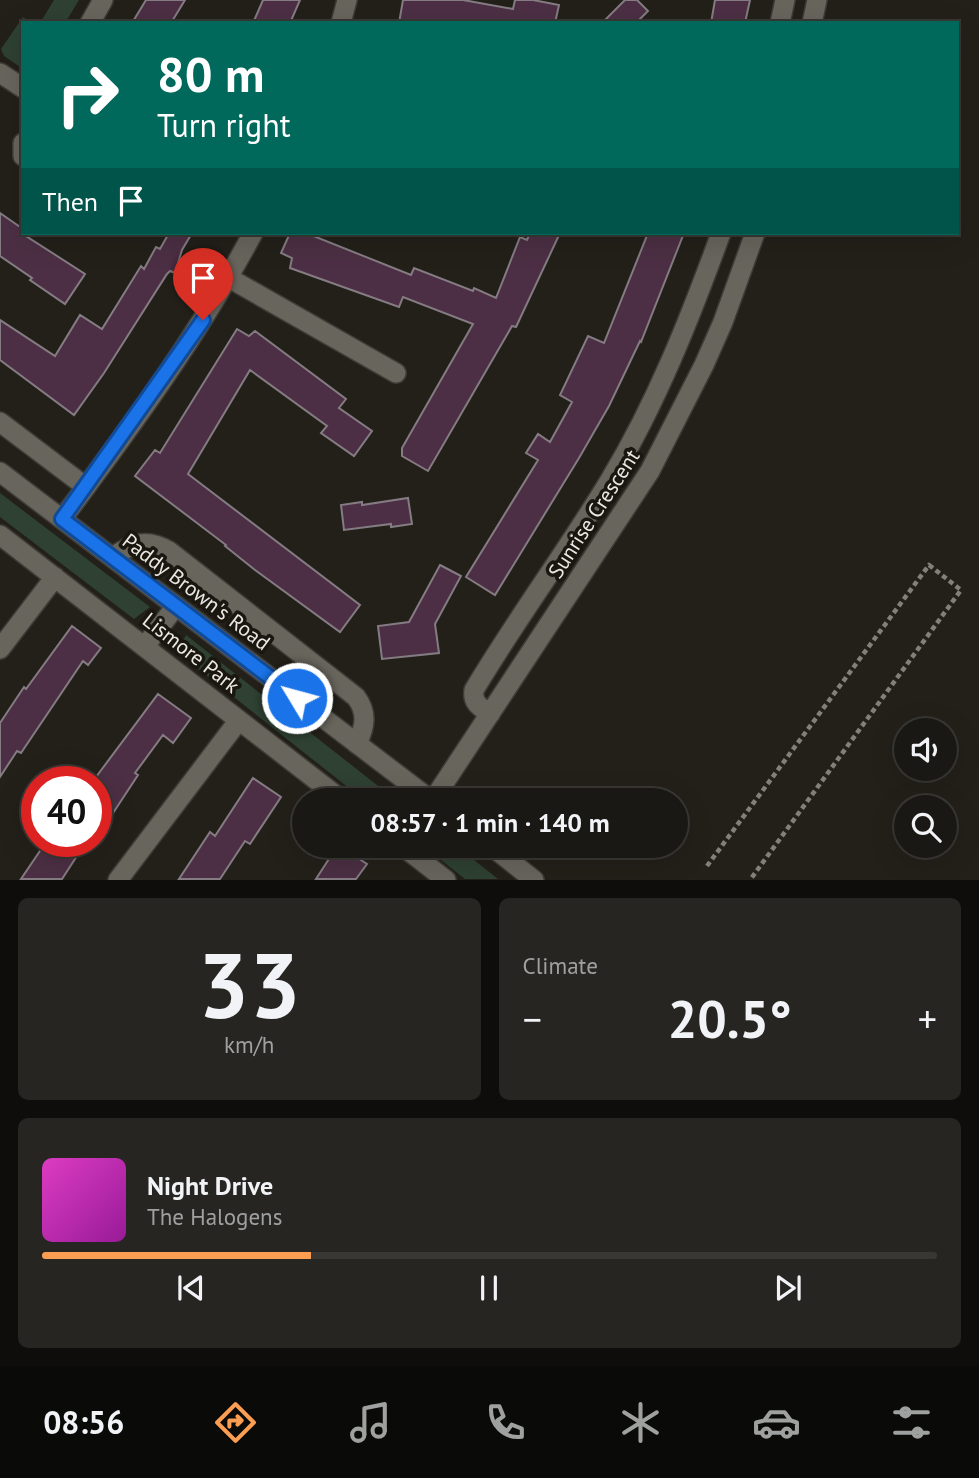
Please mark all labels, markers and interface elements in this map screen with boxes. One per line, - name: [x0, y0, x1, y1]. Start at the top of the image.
- text: 80 m: [157, 42, 264, 106]
- icon: right: [42, 49, 133, 140]
- text: Turn right: [157, 104, 291, 146]
- icon: arrive: [112, 182, 150, 220]
- text: Then: [42, 185, 98, 218]
- pin: [173, 248, 233, 320]
- icon: arrive: [184, 259, 222, 297]
- street label: Sunrise Crescent: [542, 444, 645, 583]
- street label: Paddy Brown's Road: [117, 527, 276, 656]
- street label: Lismore Park: [137, 606, 245, 699]
- position arrow: [260, 661, 334, 735]
- map controls: [894, 718, 957, 858]
- button: sound: [894, 718, 957, 781]
- speed limit sign: 40: [21, 766, 112, 857]
- button: search: [894, 795, 957, 858]
- text: 08:57 · 1 min · 140 m: [370, 806, 610, 839]
- text: 33: [198, 925, 301, 1043]
- text: Climate: [523, 951, 598, 980]
- text: 20.5°: [668, 985, 792, 1052]
- text: −: [523, 994, 542, 1043]
- text: +: [918, 994, 937, 1043]
- text: km/h: [224, 1030, 274, 1059]
- text: Night Drive: [147, 1169, 273, 1202]
- text: The Halogens: [147, 1202, 282, 1231]
- icon: previous: [172, 1269, 210, 1307]
- icon: pause: [470, 1269, 508, 1307]
- icon: next: [769, 1269, 807, 1307]
- icon: directions: [211, 1398, 260, 1447]
- icon: music: [346, 1398, 395, 1447]
- icon: phone: [481, 1398, 530, 1447]
- icon: climate: [616, 1398, 665, 1447]
- icon: car: [752, 1398, 801, 1447]
- icon: filters: [887, 1398, 936, 1447]
- text: 08:56: [43, 1401, 124, 1443]

